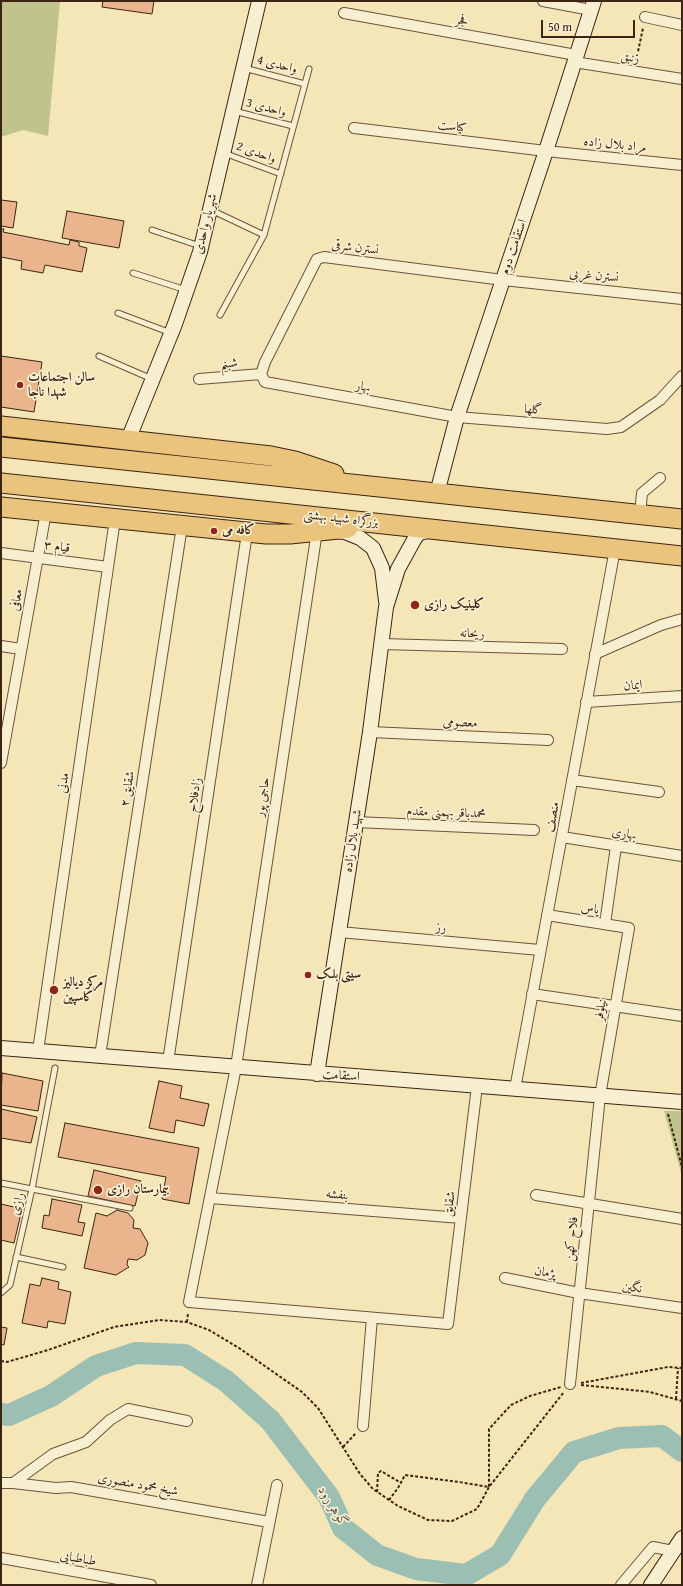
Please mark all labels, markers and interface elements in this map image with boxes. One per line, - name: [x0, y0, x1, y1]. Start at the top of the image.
- street label: فجر: [454, 12, 470, 30]
- scale bar: [543, 12, 637, 38]
- text: 50 m: [548, 18, 572, 35]
- street label: زنبق: [619, 49, 641, 67]
- street label: واحدی 4: [255, 52, 299, 78]
- street label: واحدی 3: [244, 95, 288, 121]
- street label: کیاست: [437, 117, 467, 137]
- street label: مراد بلال زاده: [583, 134, 647, 156]
- street label: واحدی 2: [234, 139, 278, 167]
- street label: شهریار واحدی: [191, 192, 221, 256]
- street label: استقامت دوم: [497, 217, 531, 277]
- street label: نسترن شرقی: [330, 237, 380, 259]
- street label: نسترن غربی: [568, 266, 620, 286]
- street label: شبنم: [219, 355, 239, 373]
- place label: سالن اجتماعات شهدا ناجا: [28, 370, 95, 401]
- street label: بهار: [354, 378, 372, 396]
- marker: سالن اجتماعات شهدا ناجا: [15, 380, 25, 390]
- street label: گلها: [523, 401, 543, 419]
- street label: بزرگراه شهید بهشتی: [303, 507, 379, 531]
- place label: کافه می: [222, 523, 255, 539]
- marker: کافه می: [209, 526, 219, 536]
- street label: قیام ۳: [43, 537, 71, 557]
- street label: معافی: [7, 588, 27, 612]
- place label: کلینیک رازی: [424, 597, 484, 613]
- marker: کلینیک رازی: [409, 599, 421, 611]
- street label: ریحانه: [459, 626, 485, 642]
- street label: ایمان: [623, 678, 643, 694]
- street label: معصومی: [442, 715, 478, 731]
- street label: شقایق ۲: [117, 770, 139, 808]
- street label: مدنی: [55, 772, 73, 794]
- street label: زادفلاح: [185, 776, 205, 814]
- street label: حاجی پور: [252, 776, 274, 818]
- street label: منصف: [543, 801, 563, 833]
- street label: محمدباقر بهمنی مقدم: [406, 804, 486, 822]
- street label: شهید بلال زاده: [340, 808, 366, 874]
- street label: بهاری: [610, 824, 638, 844]
- street label: یاس: [580, 900, 600, 918]
- street label: رز: [435, 920, 447, 936]
- place label: سیتی بلک: [316, 967, 361, 983]
- marker: سیتی بلک: [303, 970, 313, 980]
- place label: مرکز دیالیز کاسپین: [63, 975, 103, 1006]
- marker: مرکز دیالیز کاسپین: [48, 984, 60, 996]
- street label: نیلوفر: [591, 998, 611, 1022]
- street label: استقامت: [322, 1067, 360, 1085]
- place label: بیمارستان رازی: [107, 1182, 169, 1198]
- marker: بیمارستان رازی: [92, 1184, 104, 1196]
- street label: بنفشه: [325, 1186, 349, 1204]
- street label: شقایق: [441, 1190, 459, 1218]
- street label: رازی: [8, 1191, 28, 1217]
- street label: فلاح کهن: [562, 1216, 582, 1262]
- street label: پژمان: [533, 1263, 557, 1283]
- street label: نگین: [621, 1279, 643, 1297]
- street label: شیخ محمود منصوری: [96, 1470, 180, 1500]
- water label: گوهر رود: [314, 1483, 352, 1531]
- street label: طباطبایی: [59, 1548, 97, 1570]

